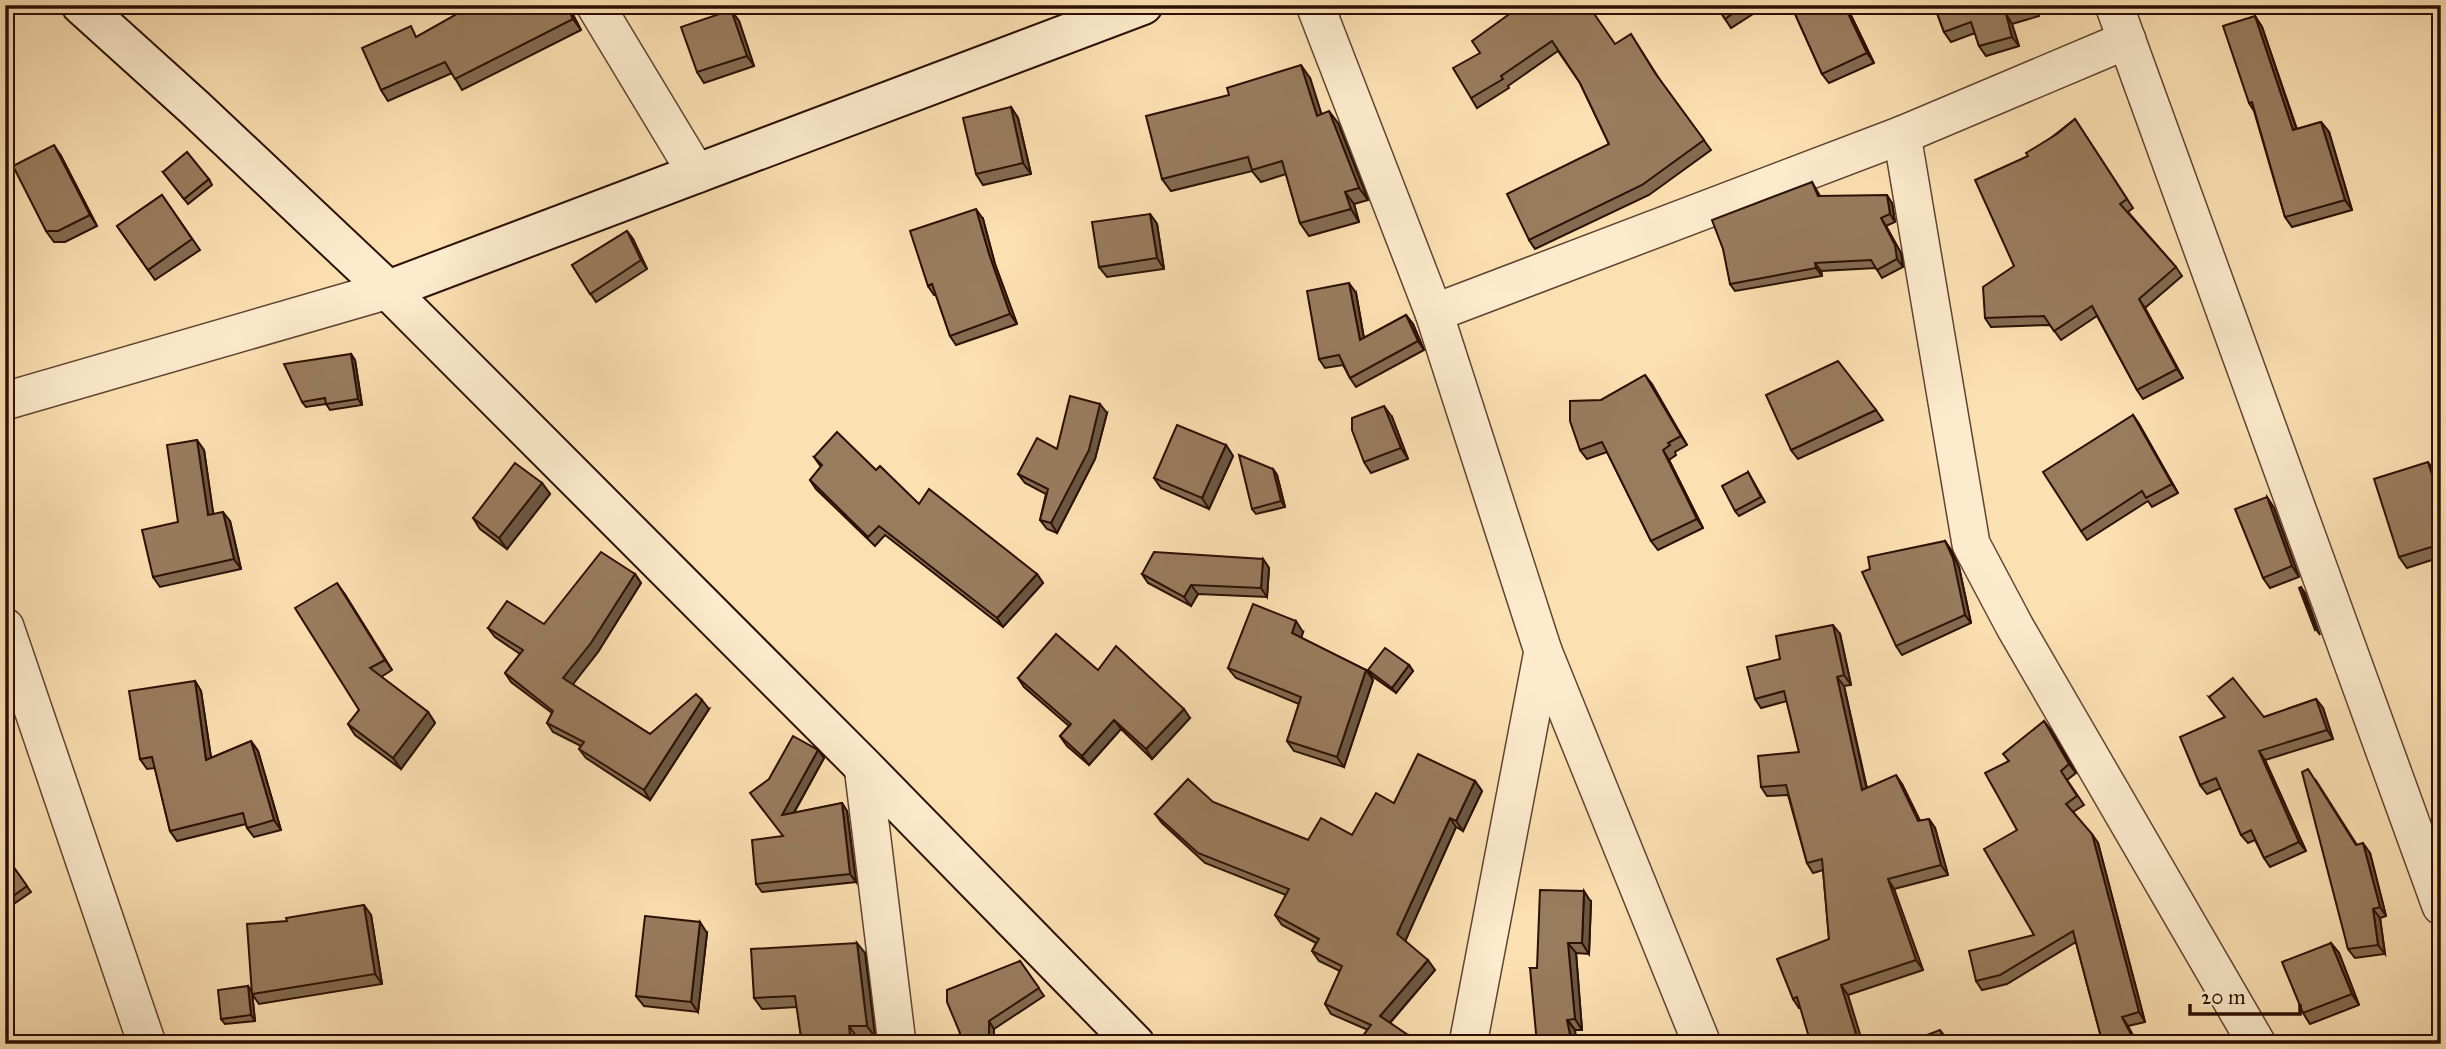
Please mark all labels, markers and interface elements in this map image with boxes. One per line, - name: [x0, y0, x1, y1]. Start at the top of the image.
- scale bar: [2190, 972, 2301, 1016]
- text: 20 m: [2201, 984, 2246, 1010]

